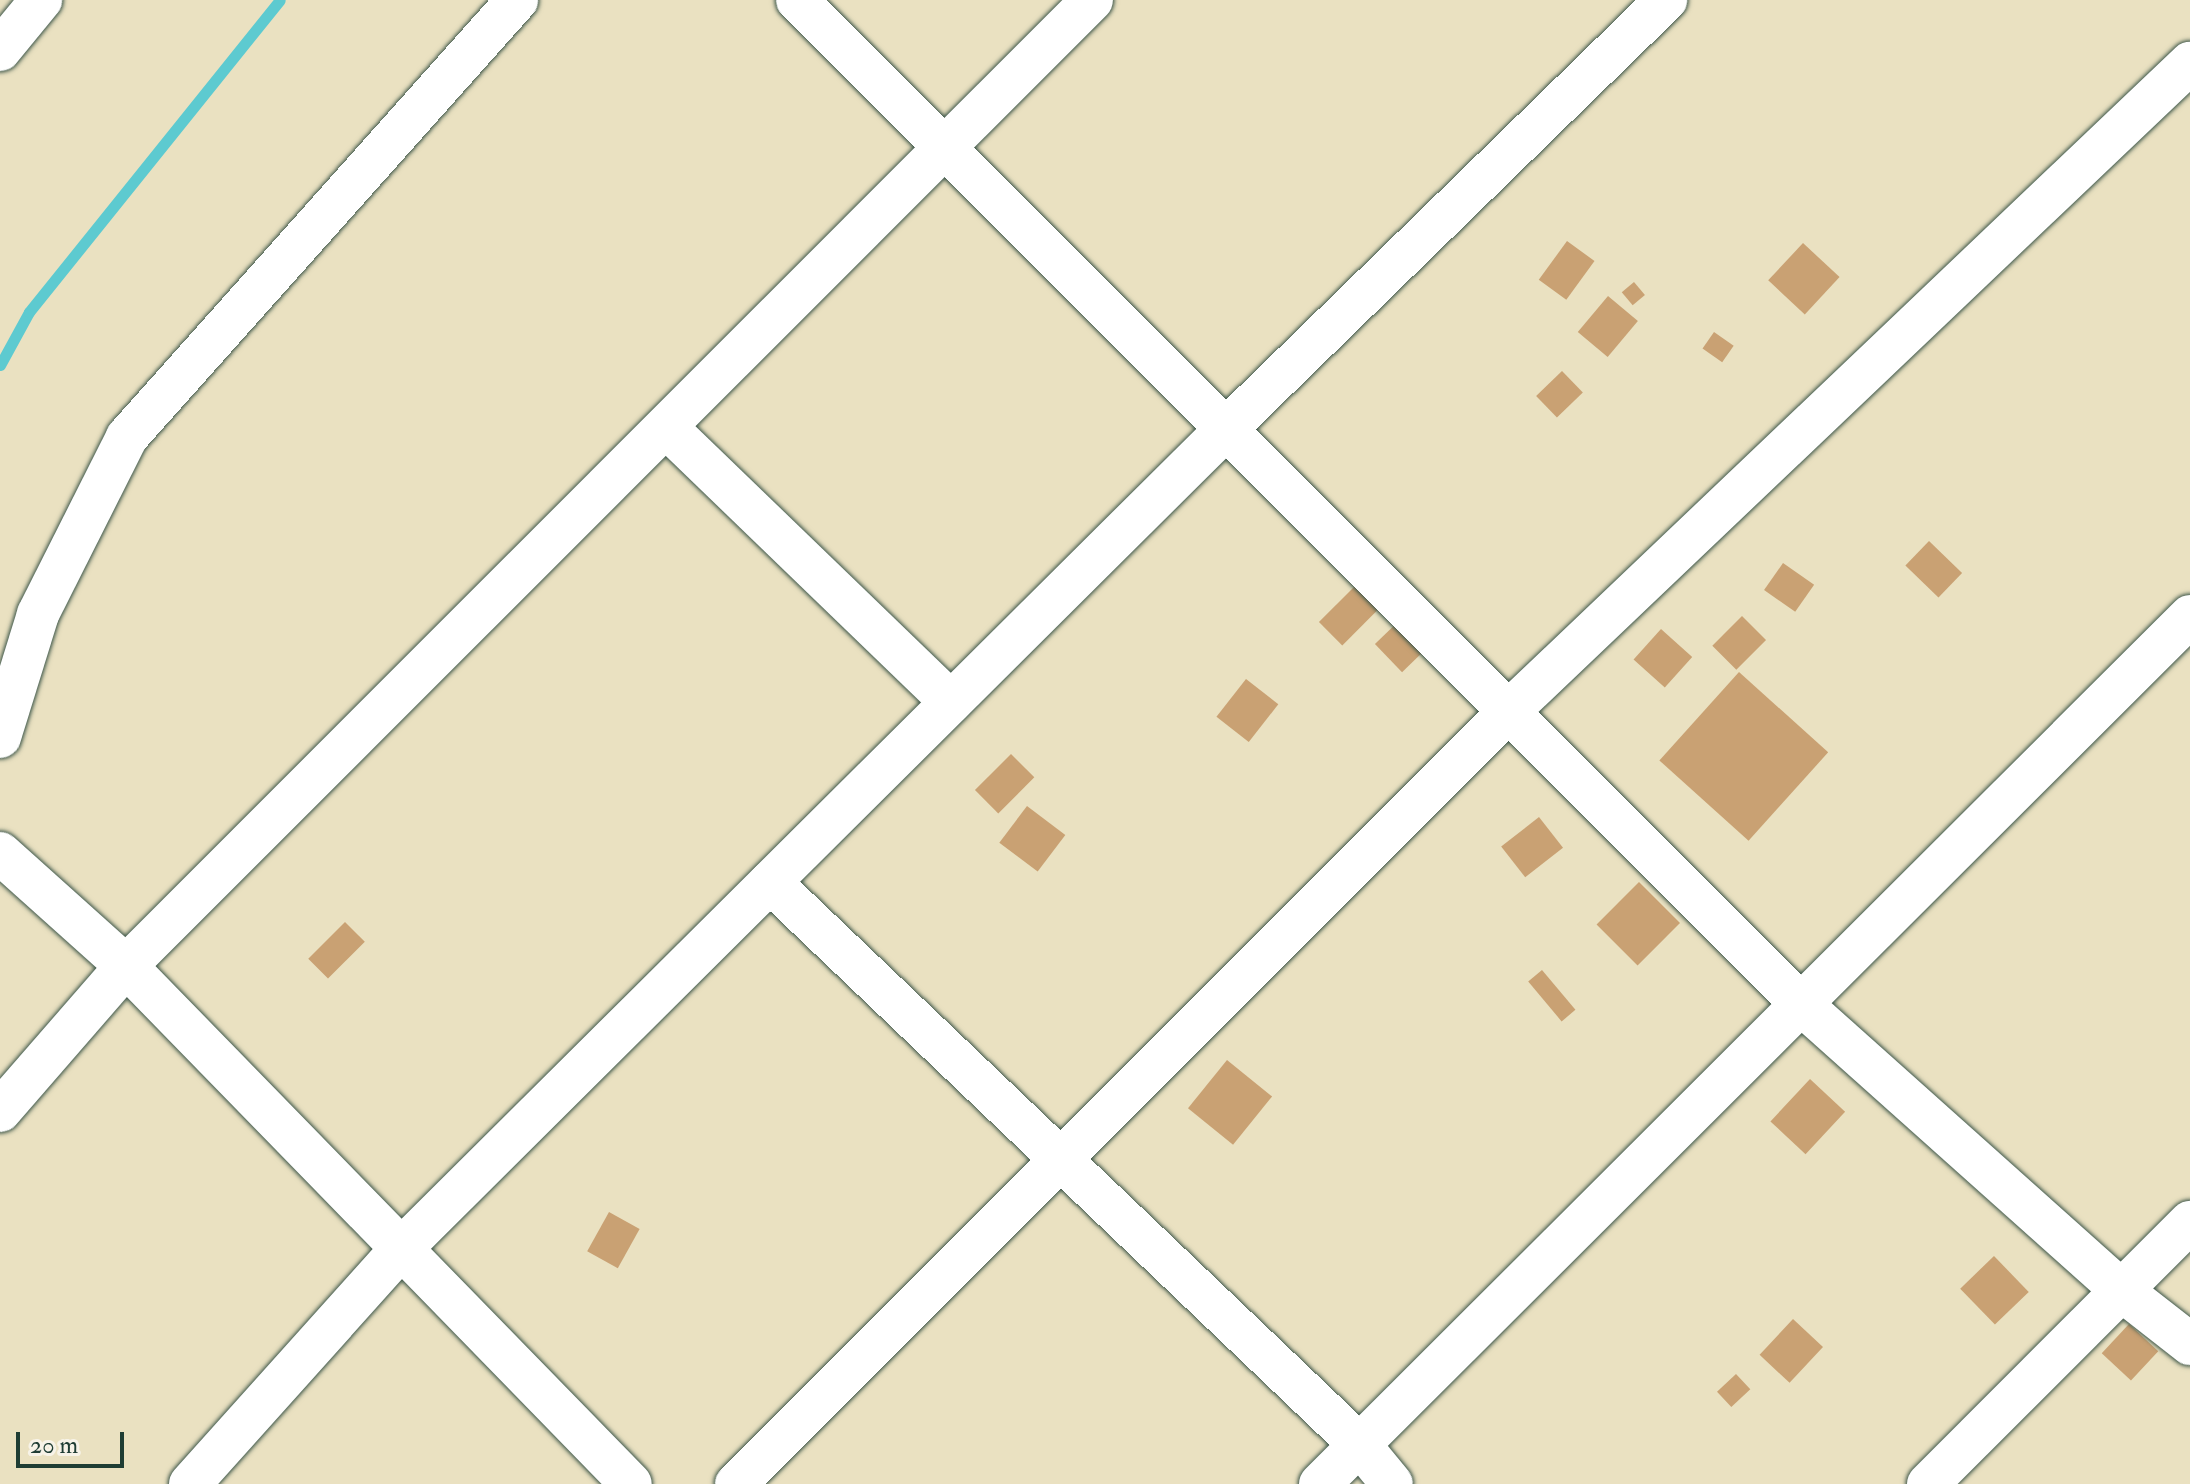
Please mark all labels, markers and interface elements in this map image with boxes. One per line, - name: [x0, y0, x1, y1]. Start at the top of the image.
- scale bar: [20, 1416, 128, 1466]
- text: 20 m: [30, 1430, 78, 1461]

